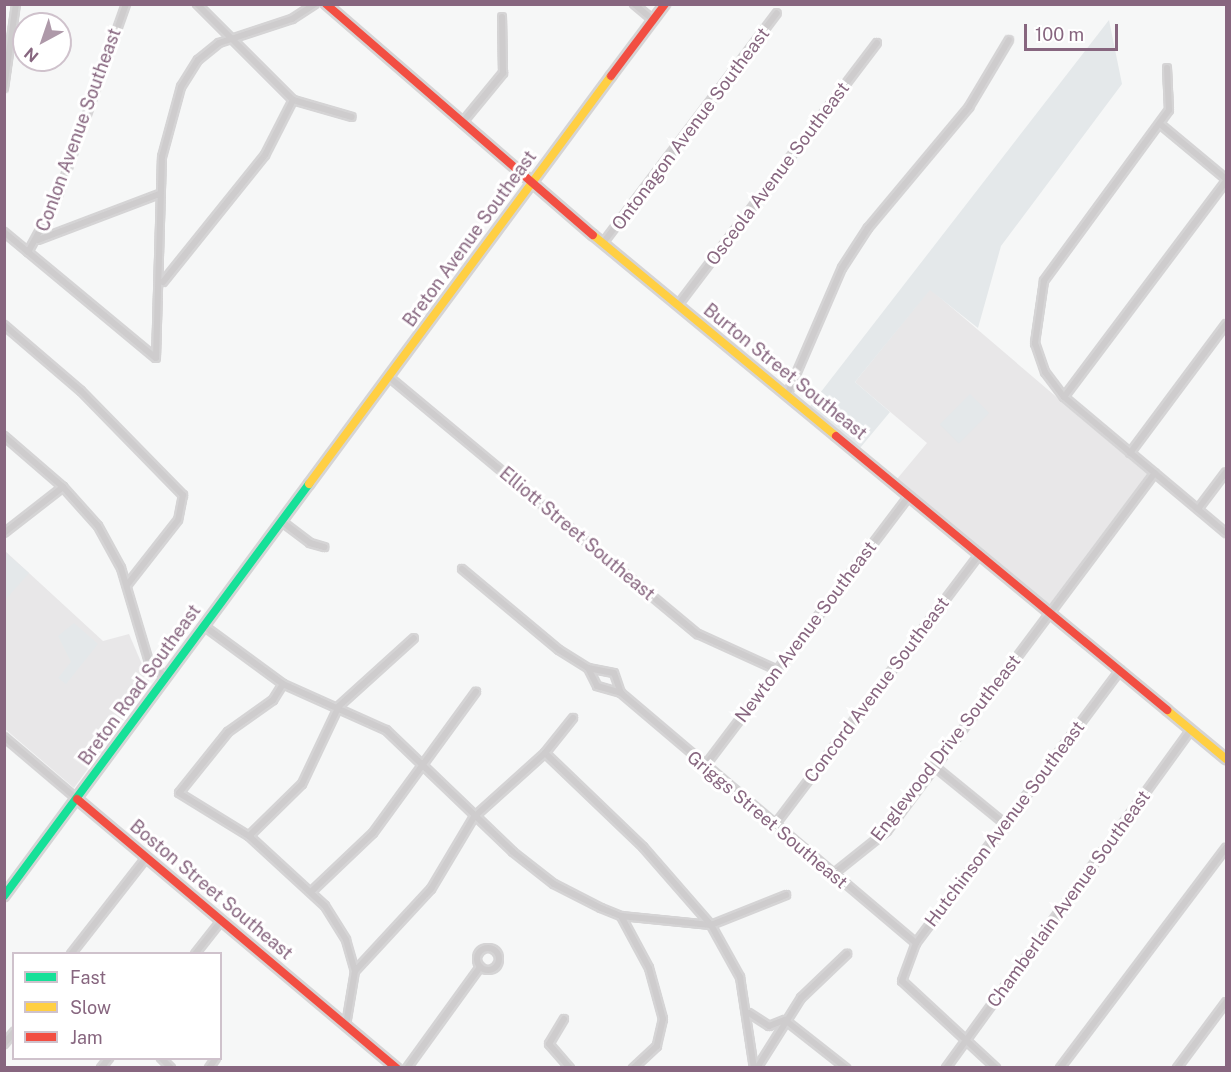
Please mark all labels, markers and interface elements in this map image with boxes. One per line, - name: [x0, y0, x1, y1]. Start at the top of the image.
- north arrow: [12, 12, 72, 72]
- scale bar: [1027, 12, 1122, 50]
- street label: Ontonagon Avenue Southeast: [608, 23, 774, 235]
- text: 100 m: [1035, 24, 1084, 45]
- street label: Conlon Avenue Southeast: [32, 25, 126, 235]
- text: N: [20, 43, 42, 66]
- street label: Osceola Avenue Southeast: [702, 78, 854, 270]
- street label: Breton Avenue Southeast: [399, 147, 541, 331]
- street label: Burton Street Southeast: [699, 299, 871, 445]
- street label: Elliott Street Southeast: [495, 463, 659, 605]
- street label: Newton Avenue Southeast: [731, 537, 881, 727]
- street label: Concord Avenue Southeast: [800, 593, 954, 787]
- street label: Breton Road Southeast: [74, 600, 206, 770]
- street label: Englewood Drive Southeast: [867, 651, 1025, 845]
- street label: Hutchinson Avenue Southeast: [921, 717, 1089, 931]
- street label: Griggs Street Southeast: [682, 747, 852, 893]
- street label: Chamberlain Avenue Southeast: [983, 786, 1155, 1012]
- street label: Boston Street Southeast: [125, 816, 297, 964]
- legend: [12, 952, 222, 1060]
- text: Fast: [70, 967, 106, 988]
- text: Slow: [70, 997, 111, 1018]
- text: Jam: [70, 1027, 103, 1048]

